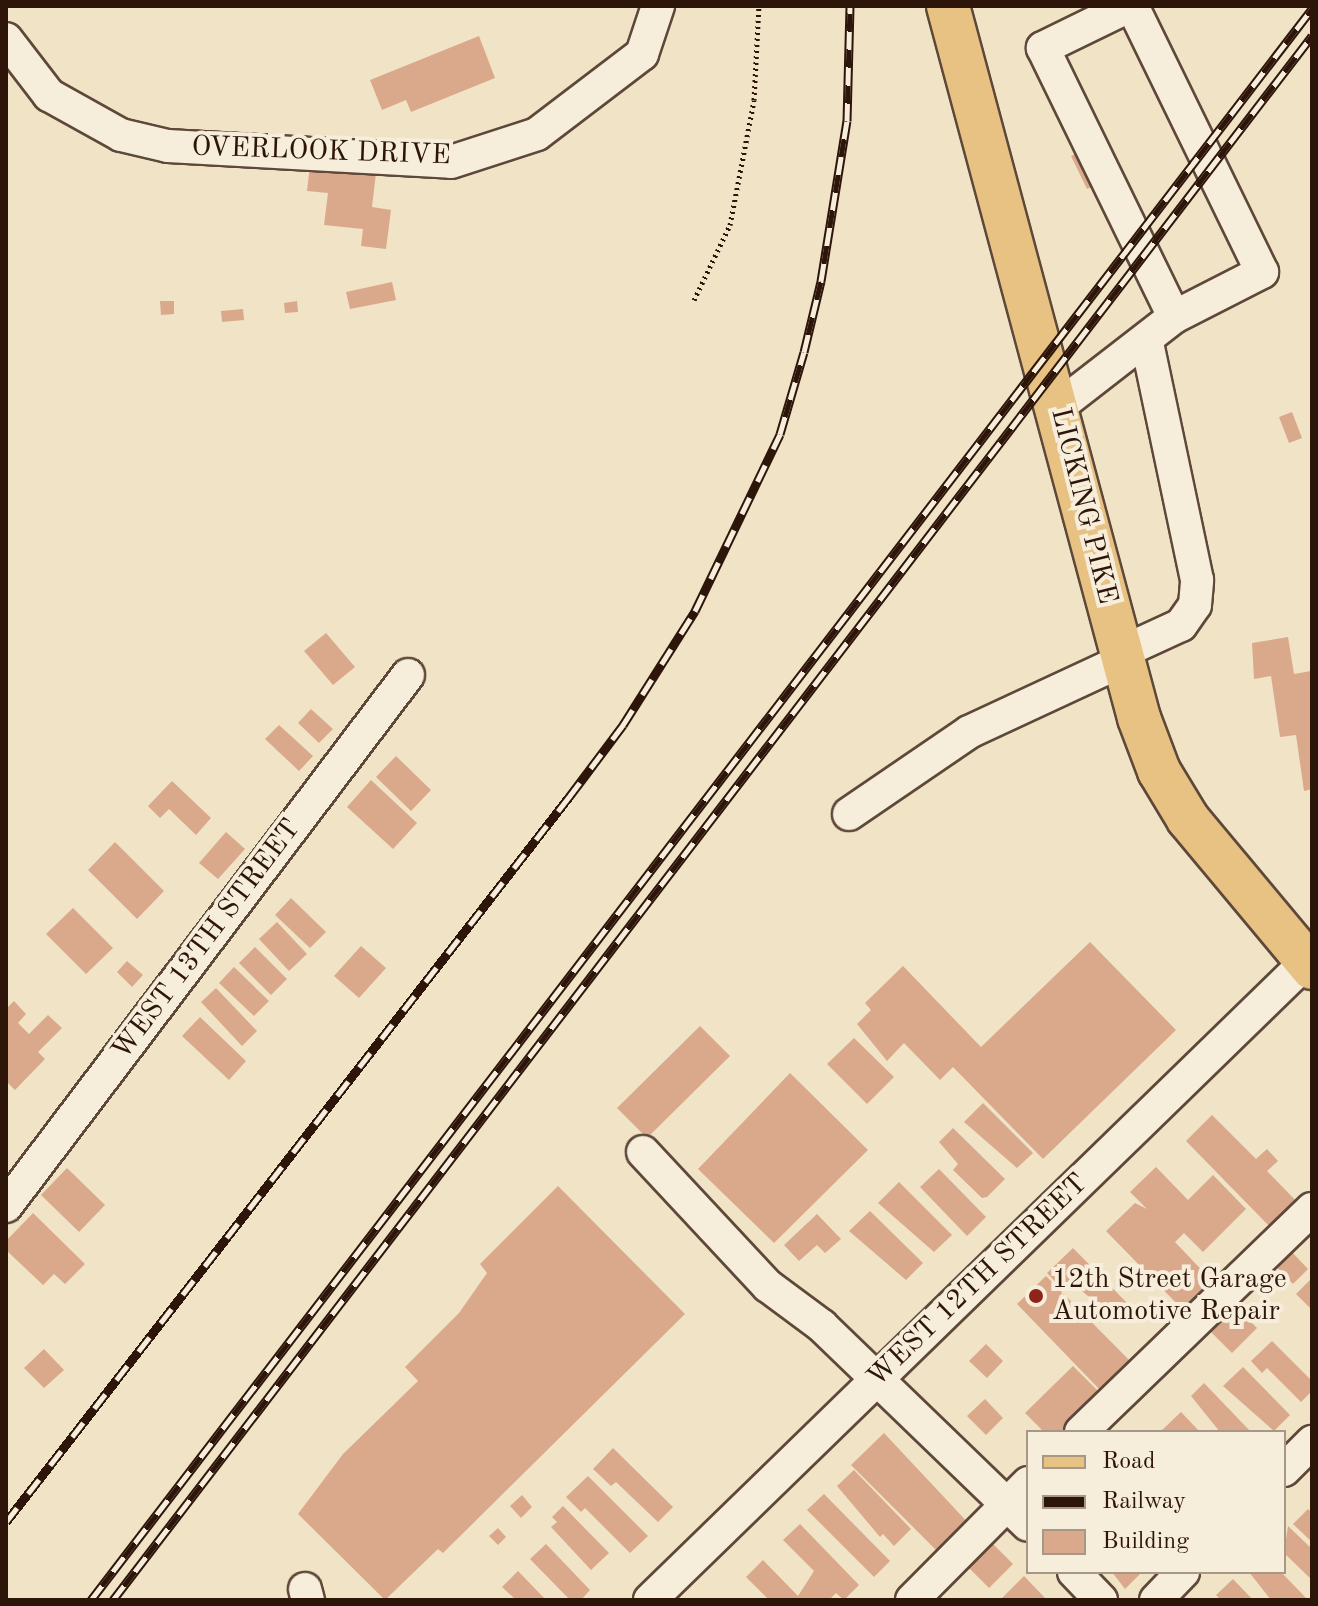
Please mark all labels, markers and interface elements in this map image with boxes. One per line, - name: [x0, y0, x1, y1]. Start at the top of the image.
- street label: OVERLOOK DRIVE: [191, 131, 451, 173]
- street label: LICKING PIKE: [1042, 404, 1124, 608]
- street label: WEST 13TH STREET: [105, 813, 309, 1067]
- street label: WEST 12TH STREET: [861, 1167, 1095, 1395]
- place label: 12th Street Garage Automotive Repair: [1052, 1263, 1287, 1329]
- marker: 12th Street Garage Automotive Repair: [1027, 1287, 1045, 1305]
- legend: [1026, 1430, 1286, 1574]
- text: Road: [1102, 1450, 1155, 1474]
- text: Railway: [1102, 1490, 1186, 1514]
- text: Building: [1102, 1530, 1189, 1554]

